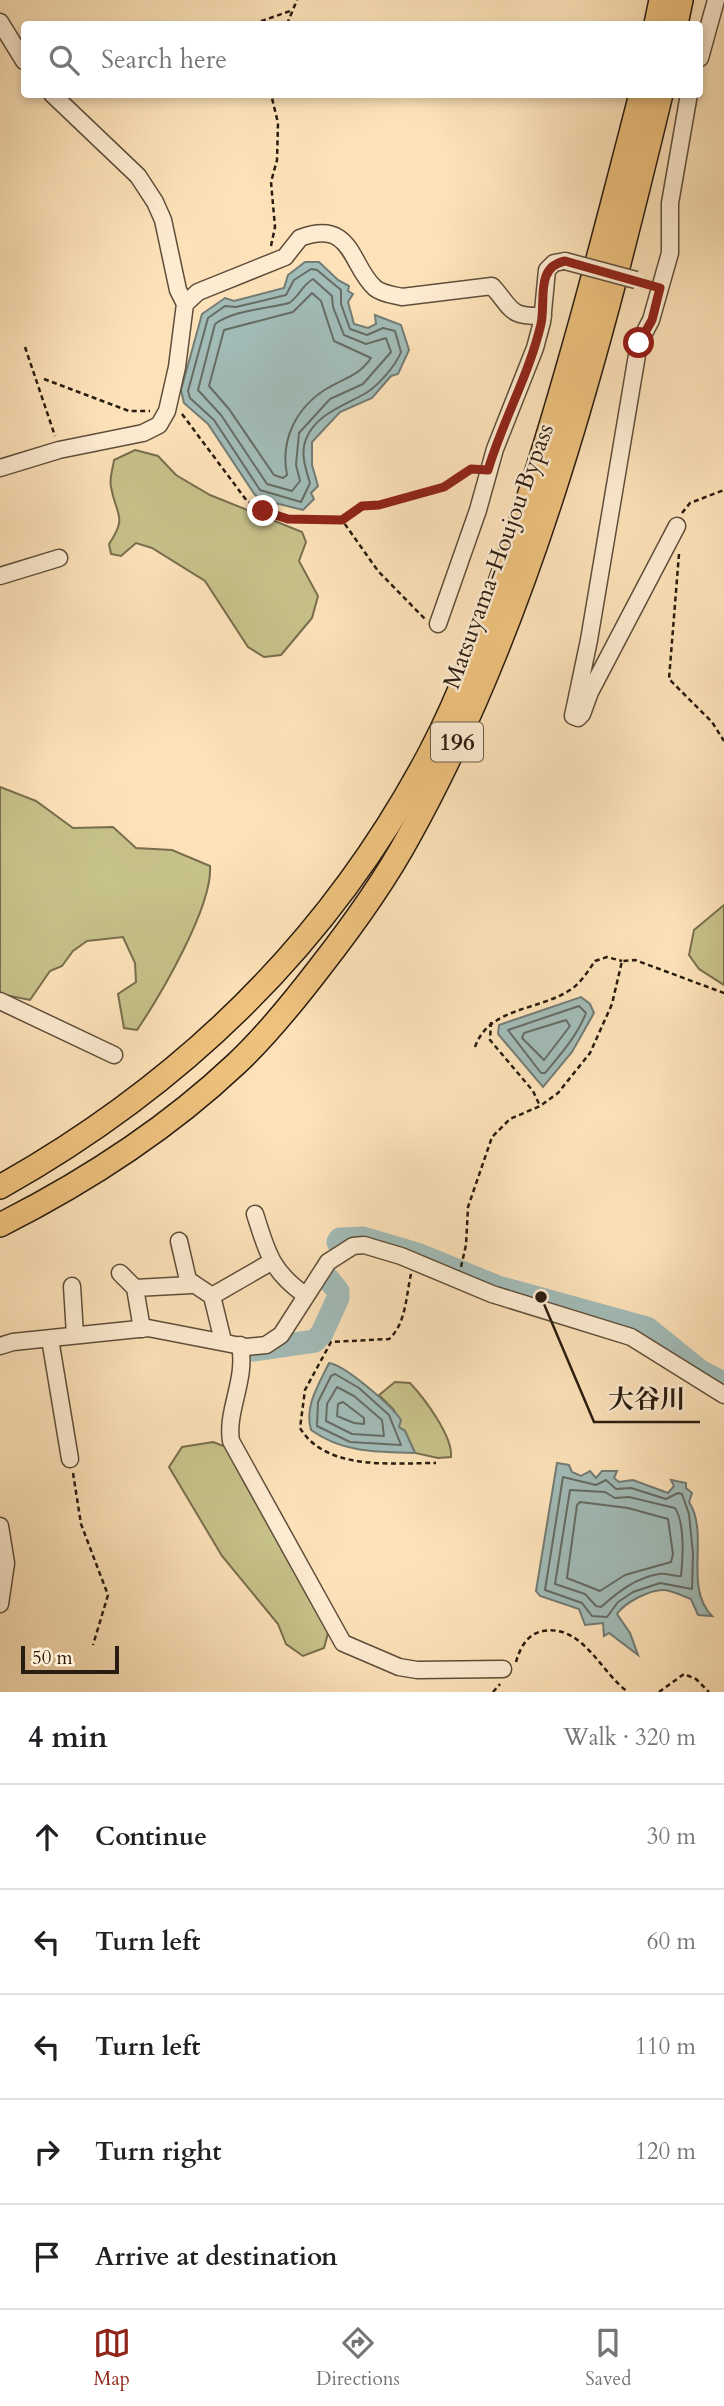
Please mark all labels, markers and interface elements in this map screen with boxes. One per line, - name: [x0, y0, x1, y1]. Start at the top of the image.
- search box: [21, 21, 703, 98]
- icon: search: [45, 41, 83, 79]
- text: Search here: [101, 42, 227, 77]
- route start: [623, 327, 654, 358]
- street label: Matsuyama-Houjou Bypass: [435, 419, 562, 693]
- route end: [247, 495, 278, 526]
- road number: 196: [431, 722, 483, 762]
- callout: 大谷川: [594, 1375, 700, 1422]
- text: 大谷川: [608, 1382, 686, 1417]
- scale bar: [21, 1643, 119, 1675]
- text: 50 m: [32, 1645, 73, 1671]
- text: 4 min: [28, 1717, 108, 1758]
- text: Walk · 320 m: [563, 1722, 696, 1753]
- icon: ahead: [28, 1818, 66, 1856]
- text: Continue: [95, 1819, 207, 1854]
- text: 30 m: [647, 1821, 696, 1852]
- icon: left: [28, 1923, 66, 1961]
- text: Turn left: [95, 1924, 200, 1959]
- text: 60 m: [647, 1926, 696, 1957]
- icon: left: [28, 2028, 66, 2066]
- text: Turn left: [95, 2029, 200, 2064]
- text: 110 m: [635, 2031, 696, 2062]
- icon: right: [28, 2133, 66, 2171]
- text: Turn right: [95, 2134, 222, 2169]
- text: 120 m: [635, 2136, 696, 2167]
- icon: arrive: [28, 2238, 66, 2276]
- text: Arrive at destination: [95, 2239, 338, 2274]
- tab: Map: [93, 2324, 131, 2392]
- tab: Directions: [316, 2324, 400, 2392]
- tab: Saved: [585, 2324, 631, 2392]

